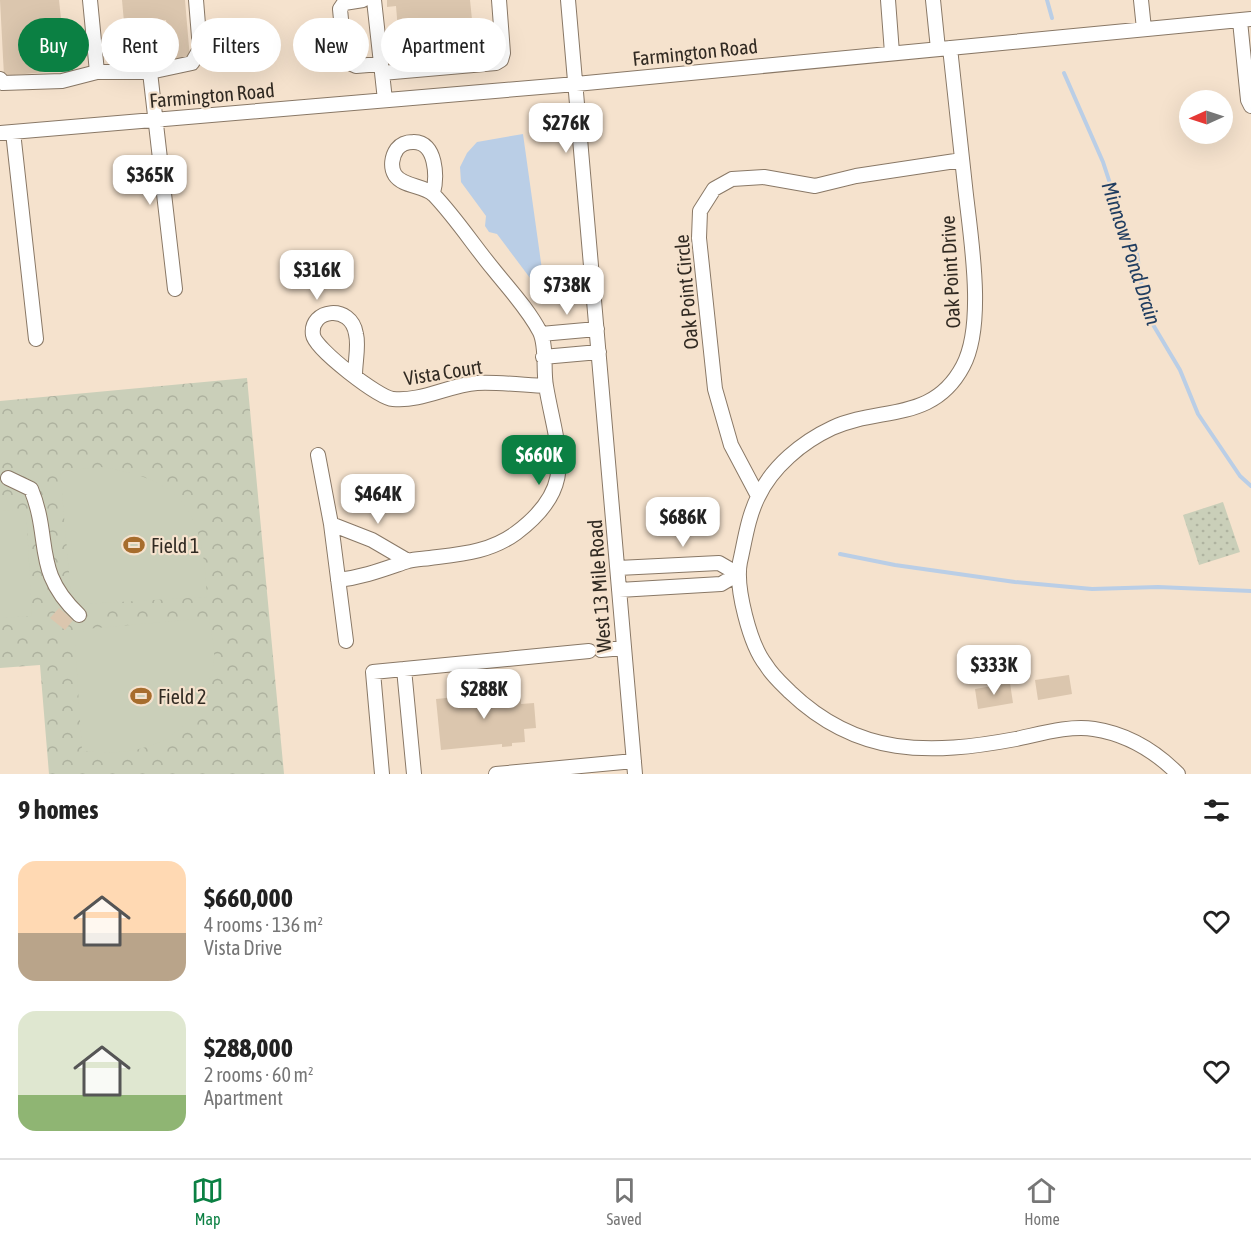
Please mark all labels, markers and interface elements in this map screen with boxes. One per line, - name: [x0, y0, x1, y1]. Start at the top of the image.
- chip: Buy: [18, 18, 89, 72]
- chip: Rent: [101, 18, 179, 72]
- chip: Filters: [191, 18, 281, 72]
- chip: New: [293, 18, 369, 72]
- chip: Apartment: [381, 18, 506, 72]
- street label: Farmington Road: [631, 34, 759, 70]
- street label: Farmington Road: [148, 78, 276, 112]
- north arrow: [1179, 90, 1233, 144]
- map controls: [1179, 90, 1233, 144]
- pin: $276K: [524, 103, 608, 154]
- text: $276K: [543, 111, 589, 134]
- pin: $365K: [108, 155, 192, 206]
- text: $365K: [127, 163, 173, 186]
- water label: Minnow Pond Drain: [1098, 178, 1166, 328]
- street label: Oak Point Drive: [936, 215, 964, 329]
- street label: Oak Point Circle: [670, 234, 702, 350]
- pin: $316K: [275, 250, 359, 301]
- text: $316K: [294, 258, 340, 281]
- pin: $738K: [525, 265, 609, 316]
- text: $738K: [544, 273, 590, 296]
- street label: Vista Court: [402, 354, 484, 390]
- pin: $660K: [497, 435, 581, 486]
- text: $660K: [516, 443, 562, 466]
- pin: $464K: [336, 474, 420, 525]
- text: $464K: [355, 482, 401, 505]
- pin: $686K: [641, 497, 725, 548]
- text: $686K: [660, 505, 706, 528]
- street label: West 13 Mile Road: [583, 519, 615, 653]
- sports icon: Field 1: [122, 533, 146, 557]
- place label: Field 1: [151, 534, 199, 557]
- pin: $333K: [952, 645, 1036, 696]
- text: $333K: [971, 653, 1017, 676]
- pin: $288K: [442, 669, 526, 720]
- text: $288K: [461, 677, 507, 700]
- sports icon: Field 2: [129, 684, 153, 708]
- place label: Field 2: [158, 685, 206, 708]
- icon: filters: [1200, 794, 1233, 827]
- text: 9 homes: [18, 795, 98, 825]
- text: $660,000: [204, 883, 293, 913]
- icon: home: [66, 885, 138, 957]
- icon: heart: [1200, 905, 1233, 938]
- text: 4 rooms · 136 m²: [204, 913, 323, 936]
- text: Vista Drive: [204, 936, 282, 959]
- text: $288,000: [204, 1033, 293, 1063]
- icon: home: [66, 1035, 138, 1107]
- icon: heart: [1200, 1055, 1233, 1088]
- text: 2 rooms · 60 m²: [204, 1063, 314, 1086]
- text: Apartment: [204, 1086, 283, 1109]
- tab: Map: [191, 1174, 224, 1228]
- tab: Saved: [606, 1174, 642, 1228]
- tab: Home: [1024, 1174, 1060, 1228]

